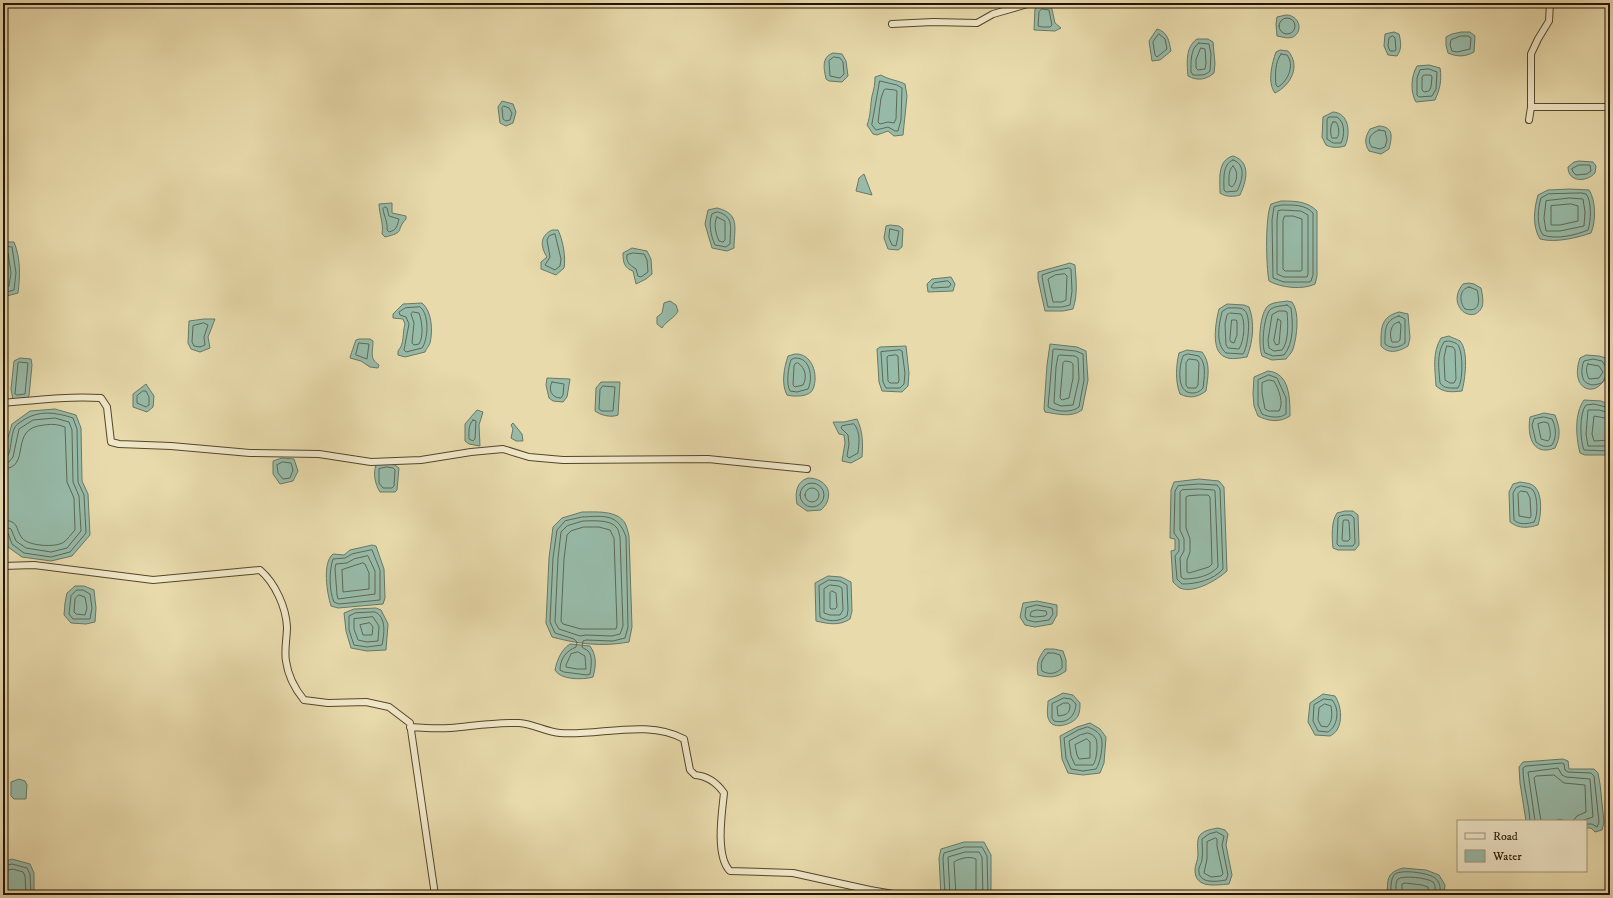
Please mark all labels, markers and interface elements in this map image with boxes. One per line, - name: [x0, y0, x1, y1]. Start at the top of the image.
- legend: [1457, 820, 1587, 872]
- text: Road: [1493, 829, 1518, 844]
- text: Water: [1492, 849, 1522, 864]

